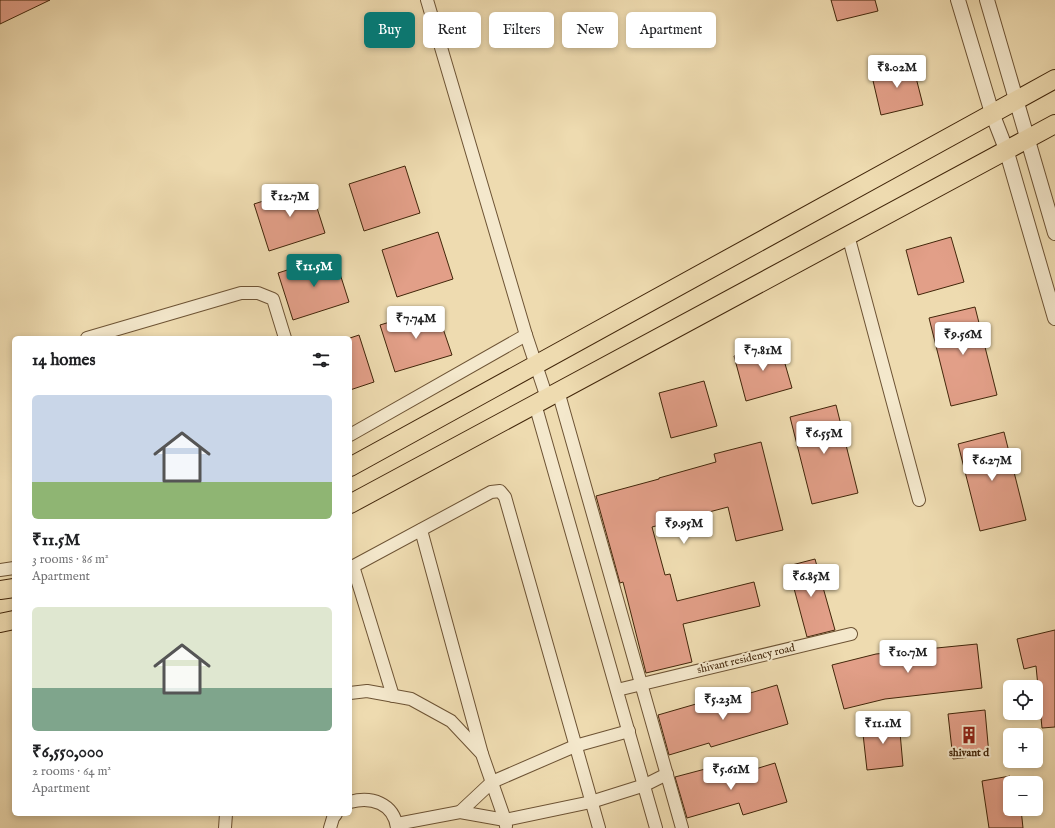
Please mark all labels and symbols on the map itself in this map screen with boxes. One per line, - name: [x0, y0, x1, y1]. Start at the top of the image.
- pin: ₹8.02M: [864, 55, 930, 89]
- pin: ₹12.7M: [257, 184, 323, 218]
- pin: ₹11.5M: [281, 254, 347, 288]
- pin: ₹7.74M: [383, 306, 449, 340]
- pin: ₹9.56M: [930, 322, 996, 356]
- pin: ₹7.81M: [730, 338, 796, 372]
- pin: ₹6.55M: [791, 421, 857, 455]
- pin: ₹6.27M: [959, 448, 1025, 482]
- pin: ₹9.95M: [651, 511, 717, 545]
- pin: ₹6.85M: [778, 564, 844, 598]
- pin: ₹10.7M: [875, 640, 941, 674]
- street label: shivant residency road: [696, 641, 796, 677]
- pin: ₹5.23M: [690, 687, 756, 721]
- pin: ₹11.1M: [850, 711, 916, 745]
- building icon: shivant d: [959, 725, 979, 745]
- place label: shivant d: [949, 746, 990, 760]
- pin: ₹5.61M: [698, 757, 764, 791]

